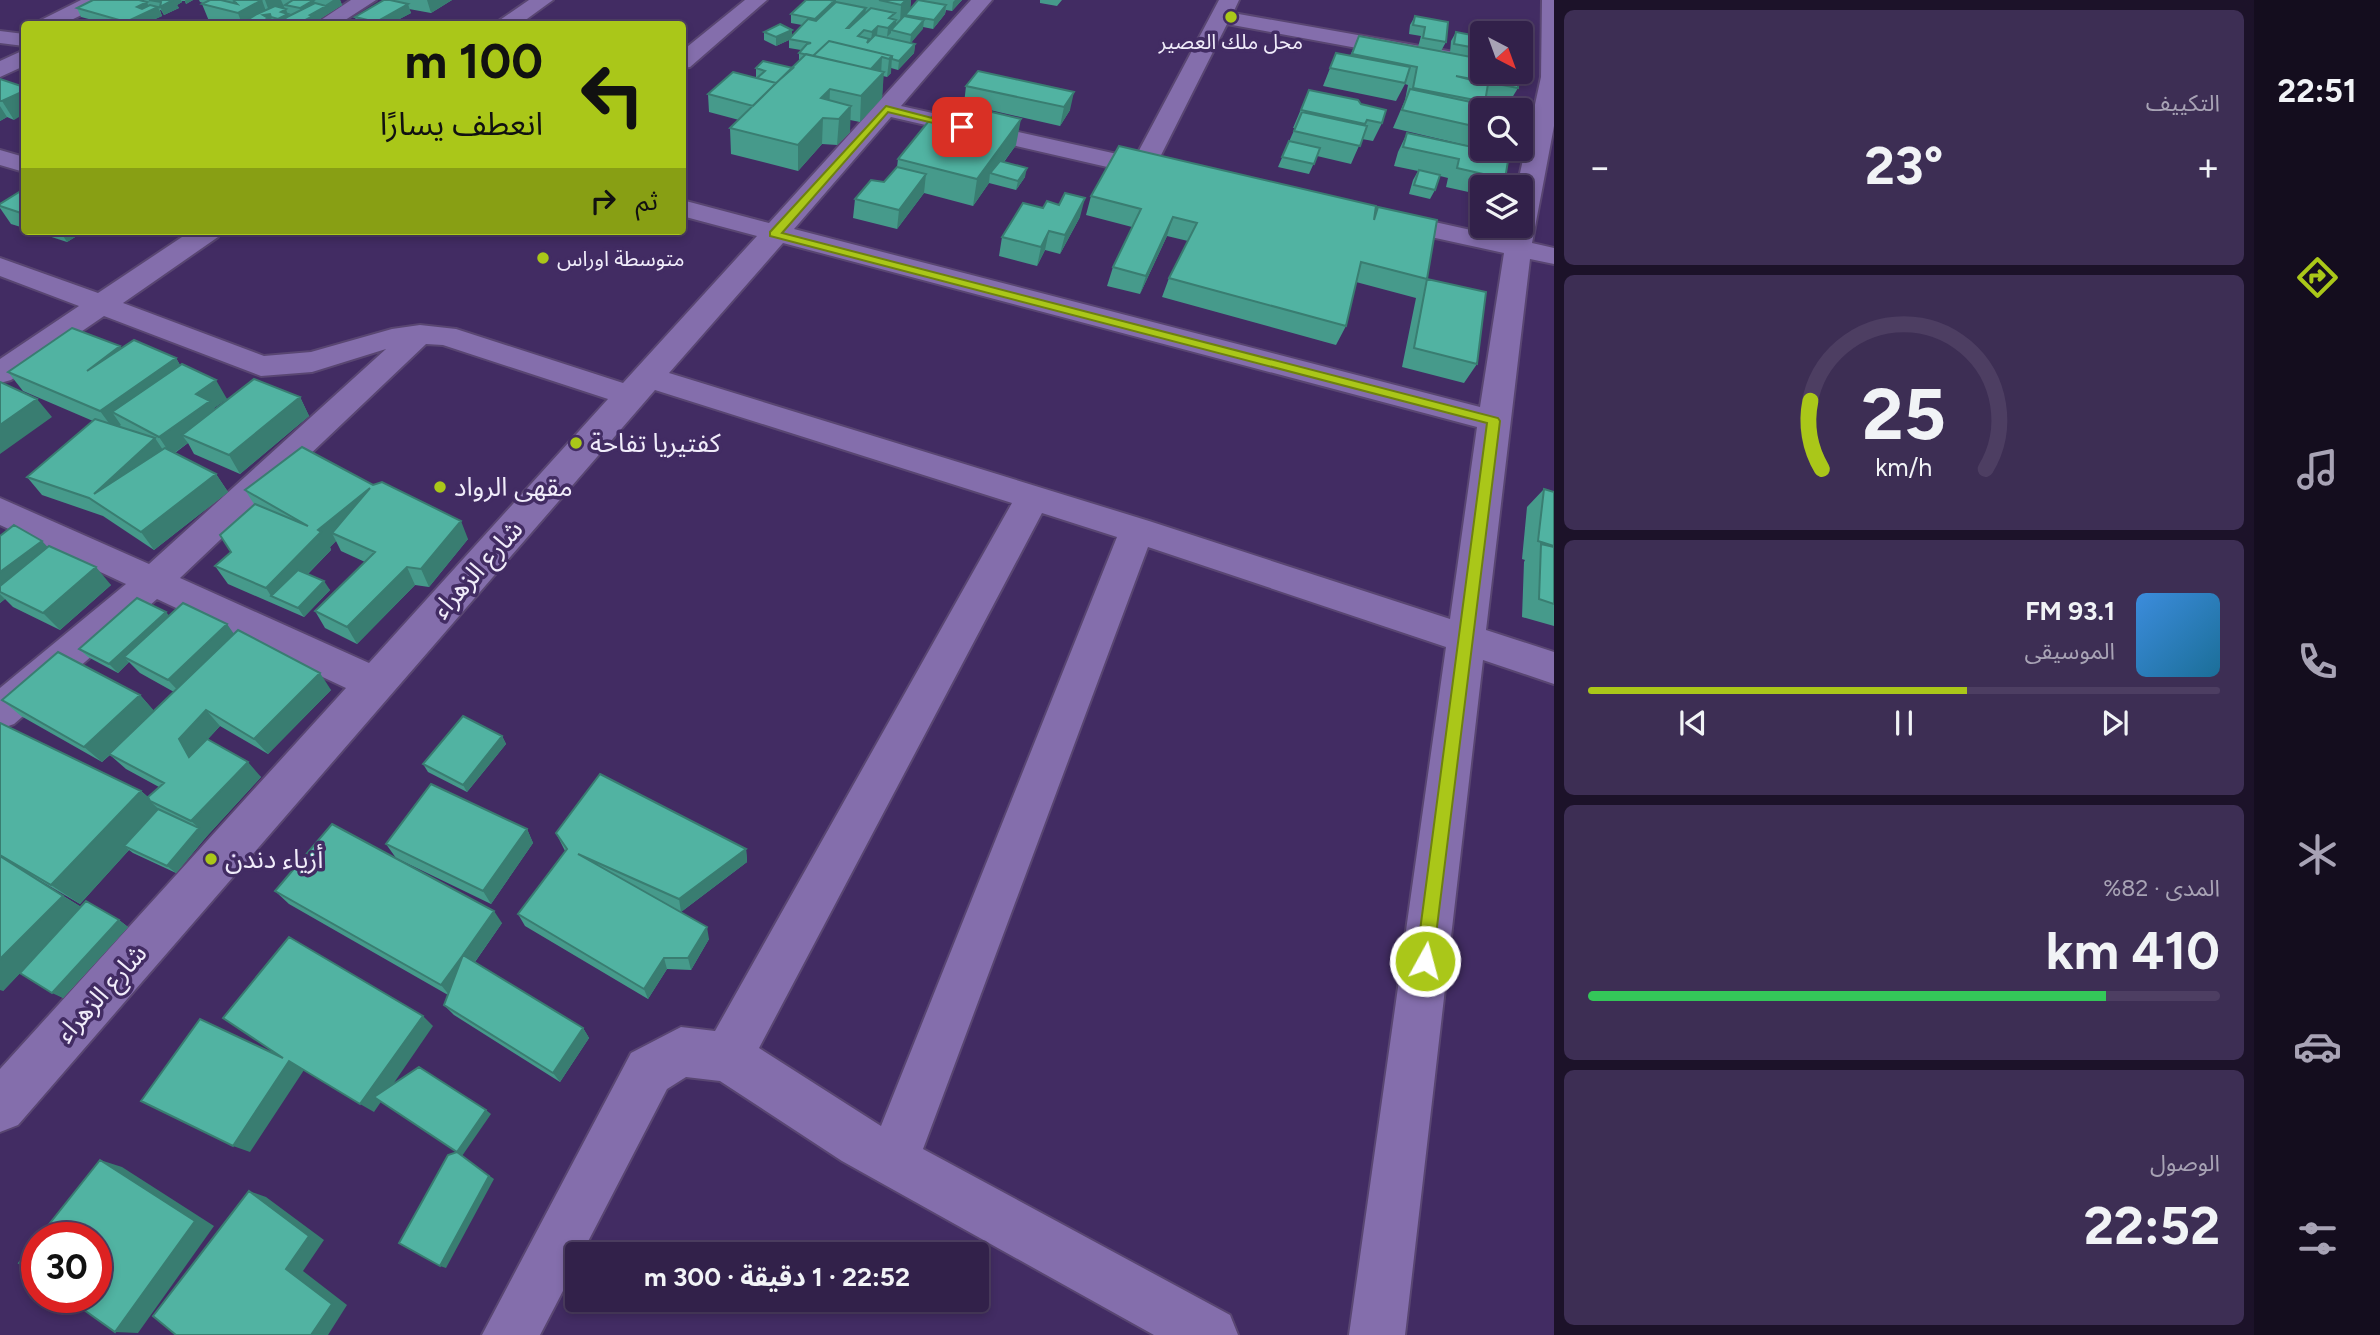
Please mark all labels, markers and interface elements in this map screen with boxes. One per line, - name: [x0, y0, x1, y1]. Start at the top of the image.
- marker: محل ملك العصير: [1223, 9, 1239, 25]
- north arrow: [1470, 21, 1533, 84]
- map controls: [1470, 21, 1533, 238]
- place label: محل ملك العصير: [1158, 29, 1303, 54]
- text: 100 m: [404, 31, 543, 90]
- icon: left: [567, 49, 658, 140]
- text: 22:51: [2278, 72, 2356, 110]
- text: التكييف: [2146, 89, 2220, 117]
- pin: [932, 97, 992, 157]
- button: search: [1470, 98, 1533, 161]
- text: انعطف يسارًا: [380, 105, 543, 143]
- icon: arrive: [943, 108, 981, 146]
- text: 23°: [1865, 135, 1943, 197]
- text: −: [1588, 144, 1612, 190]
- text: +: [2196, 144, 2220, 190]
- button: layers: [1470, 175, 1533, 238]
- icon: right: [584, 182, 622, 220]
- text: ثم: [636, 185, 658, 217]
- place label: متوسطة اوراس: [557, 246, 685, 271]
- marker: متوسطة اوراس: [535, 250, 551, 266]
- icon: directions: [2293, 253, 2342, 302]
- text: 25: [1862, 370, 1946, 457]
- place label: كفتيريا تفاحة: [590, 427, 721, 459]
- marker: كفتيريا تفاحة: [568, 435, 584, 451]
- icon: music: [2293, 445, 2342, 494]
- text: km/h: [1875, 451, 1933, 481]
- place label: مقهى الرواد: [454, 471, 573, 503]
- marker: مقهى الرواد: [432, 479, 448, 495]
- street label: شارع الزهراء: [425, 513, 532, 627]
- text: 93.1 FM: [2025, 595, 2115, 627]
- text: الموسيقى: [2024, 637, 2115, 665]
- icon: phone: [2293, 637, 2342, 686]
- icon: previous: [1674, 704, 1712, 742]
- icon: pause: [1885, 704, 1923, 742]
- icon: next: [2096, 704, 2134, 742]
- icon: climate: [2293, 830, 2342, 879]
- place label: أزياء دندن: [225, 843, 323, 875]
- marker: أزياء دندن: [203, 851, 219, 867]
- text: المدى · 82%: [2103, 874, 2220, 902]
- text: 410 km: [2046, 920, 2220, 982]
- position arrow: [1388, 924, 1462, 998]
- street label: شارع الزهراء: [49, 937, 156, 1051]
- icon: car: [2293, 1022, 2342, 1071]
- text: الوصول: [2150, 1149, 2220, 1177]
- text: 22:52: [2084, 1195, 2220, 1257]
- icon: filters: [2293, 1214, 2342, 1263]
- speed limit sign: 30: [21, 1222, 112, 1313]
- text: 22:52 · 1 دقيقة · 300 m: [644, 1261, 910, 1293]

